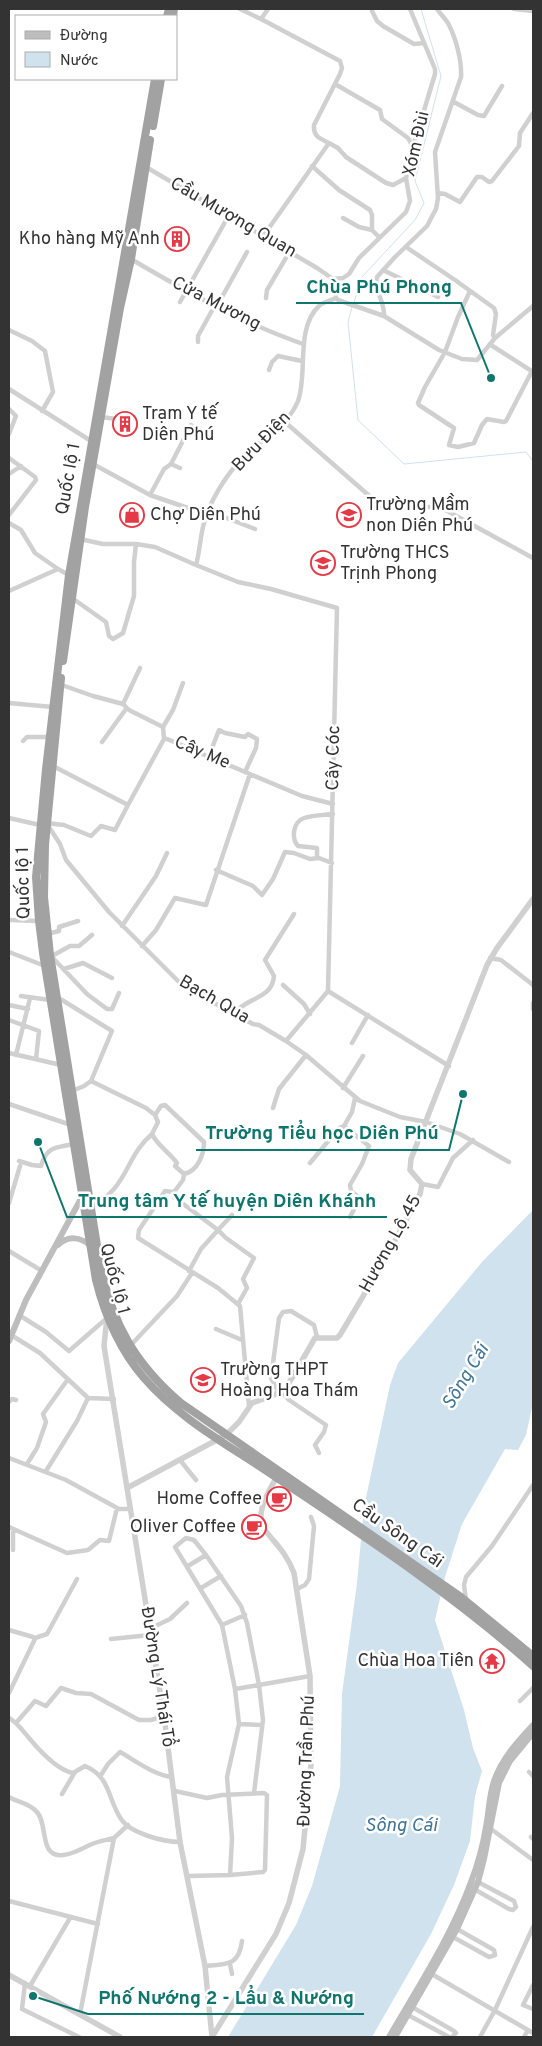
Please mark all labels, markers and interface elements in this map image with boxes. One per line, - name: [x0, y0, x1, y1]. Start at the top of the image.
- legend: [15, 15, 178, 80]
- text: Đường: [60, 27, 108, 46]
- text: Nước: [60, 52, 99, 71]
- street label: Xóm Đùi: [398, 109, 436, 179]
- street label: Cầu Mương Quan: [166, 172, 301, 264]
- building icon: Kho hàng Mỹ Anh: [164, 226, 190, 252]
- place label: Kho hàng Mỹ Anh: [19, 228, 160, 251]
- callout: Chùa Phú Phong: [296, 269, 461, 303]
- street label: Cửa Mương: [168, 272, 264, 336]
- text: Chùa Phú Phong: [306, 276, 452, 300]
- place label: Trạm Y tế Diên Phú: [142, 402, 220, 447]
- street label: Bưu Điện: [228, 407, 296, 477]
- building icon: Trạm Y tế Diên Phú: [112, 411, 138, 437]
- street label: Quốc lộ 1: [50, 441, 87, 517]
- place label: Trường Mầm non Diên Phú: [366, 493, 473, 538]
- shop icon: Chợ Diên Phú: [119, 502, 145, 528]
- school or university icon: Trường Mầm non Diên Phú: [336, 502, 362, 528]
- place label: Chợ Diên Phú: [150, 504, 261, 527]
- place label: Trường THCS Trịnh Phong: [340, 542, 450, 586]
- school or university icon: Trường THCS Trịnh Phong: [310, 550, 336, 576]
- street label: Cây Cóc: [322, 725, 346, 791]
- street label: Cây Me: [170, 731, 234, 775]
- street label: Quốc lộ 1: [11, 846, 36, 920]
- street label: Bạch Qua: [174, 971, 254, 1029]
- callout: Trường Tiểu học Diên Phú: [196, 1116, 449, 1150]
- text: Trường Tiểu học Diên Phú: [205, 1119, 439, 1146]
- callout: Trung tâm Y tế huyện Diên Khánh: [67, 1183, 387, 1217]
- text: Trung tâm Y tế huyện Diên Khánh: [78, 1190, 376, 1214]
- street label: Hương Lộ 45: [355, 1191, 427, 1297]
- street label: Quốc lộ 1: [93, 1241, 135, 1317]
- water label: Sông Cái: [437, 1339, 496, 1414]
- place label: Trường THPT Hoàng Hoa Thám: [220, 1359, 358, 1403]
- school or university icon: Trường THPT Hoàng Hoa Thám: [190, 1367, 216, 1393]
- cafe icon: Home Coffee: [266, 1486, 292, 1512]
- place label: Home Coffee: [156, 1488, 262, 1511]
- street label: Cầu Sông Cái: [347, 1493, 448, 1574]
- cafe icon: Oliver Coffee: [241, 1514, 267, 1540]
- place label: Oliver Coffee: [130, 1516, 236, 1539]
- street label: Đường Lý Thái Tổ: [135, 1604, 183, 1749]
- temple icon: Chùa Hoa Tiên: [479, 1648, 505, 1674]
- place label: Chùa Hoa Tiên: [357, 1650, 474, 1673]
- street label: Đường Trần Phú: [292, 1695, 321, 1827]
- water label: Sông Cái: [365, 1814, 438, 1838]
- callout: Phố Nướng 2 - Lẩu & Nướng: [88, 1980, 364, 2014]
- text: Phố Nướng 2 - Lẩu & Nướng: [98, 1984, 354, 2011]

